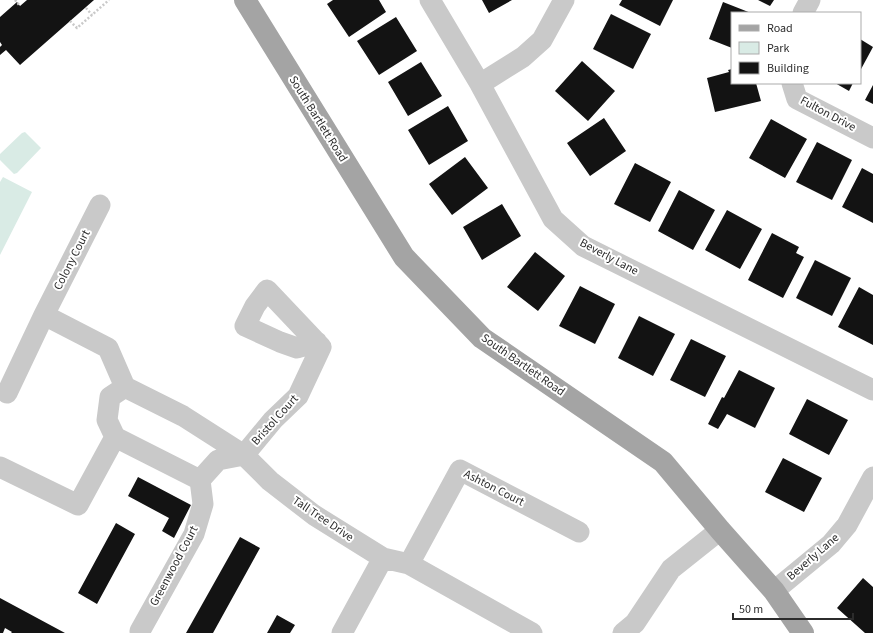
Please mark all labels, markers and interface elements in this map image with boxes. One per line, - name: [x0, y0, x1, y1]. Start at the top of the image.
- legend: [731, 12, 861, 84]
- text: Road: [767, 20, 793, 37]
- text: Park: [767, 40, 789, 57]
- text: Building: [767, 60, 809, 77]
- street label: South Bartlett Road: [285, 73, 351, 165]
- street label: Fulton Drive: [797, 92, 859, 136]
- street label: Colony Court: [50, 227, 94, 293]
- street label: Beverly Lane: [577, 234, 641, 280]
- street label: South Bartlett Road: [478, 330, 568, 400]
- street label: Bristol Court: [248, 391, 302, 449]
- street label: Ashton Court: [461, 465, 527, 511]
- street label: Tall Tree Drive: [289, 492, 357, 546]
- street label: Greenwood Court: [146, 523, 202, 609]
- street label: Beverly Lane: [783, 529, 843, 584]
- scale bar: [733, 595, 853, 621]
- text: 50 m: [739, 601, 763, 618]

